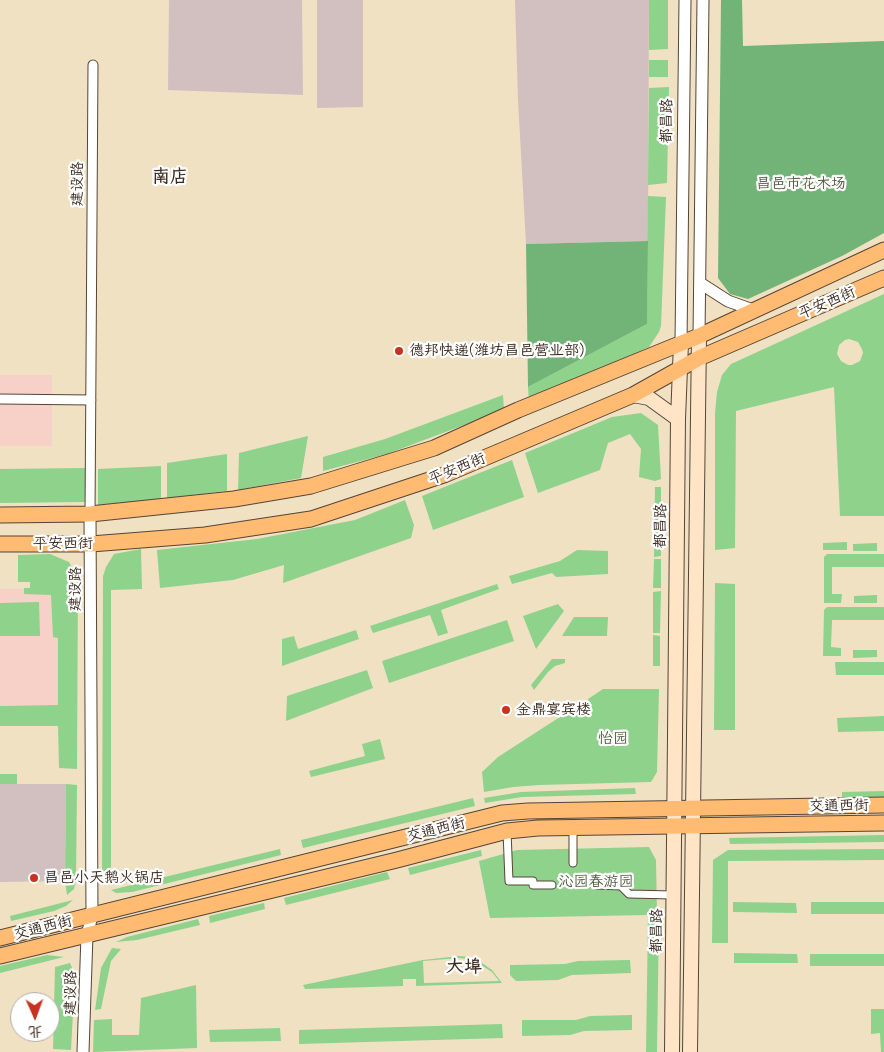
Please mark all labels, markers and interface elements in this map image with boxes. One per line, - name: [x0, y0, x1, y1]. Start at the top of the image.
- street label: 都昌路: [658, 98, 676, 144]
- street label: 建设路: [69, 162, 87, 206]
- district label: 南店: [152, 166, 188, 188]
- park label: 昌邑市花木场: [756, 175, 846, 193]
- street label: 平安西街: [796, 283, 858, 323]
- place label: 德邦快递(潍坊昌邑营业部): [409, 342, 584, 360]
- marker: 德邦快递(潍坊昌邑营业部): [393, 345, 405, 357]
- street label: 平安西街: [426, 449, 488, 489]
- street label: 都昌路: [652, 503, 670, 549]
- street label: 平安西街: [33, 535, 93, 553]
- street label: 建设路: [67, 567, 85, 611]
- place label: 金鼎宴宾楼: [516, 701, 591, 719]
- marker: 金鼎宴宾楼: [500, 704, 512, 716]
- park label: 怡园: [598, 730, 628, 748]
- street label: 交通西街: [809, 796, 869, 816]
- street label: 交通西街: [405, 814, 467, 846]
- place label: 昌邑小天鹅火锅店: [44, 869, 164, 887]
- marker: 昌邑小天鹅火锅店: [28, 872, 40, 884]
- park label: 沁园春游园: [559, 873, 633, 891]
- street label: 都昌路: [648, 908, 666, 954]
- street label: 交通西街: [12, 912, 74, 944]
- district label: 大埠: [446, 956, 482, 978]
- street label: 建设路: [62, 970, 80, 1016]
- north arrow: [10, 992, 60, 1042]
- text: 北: [28, 1023, 43, 1040]

